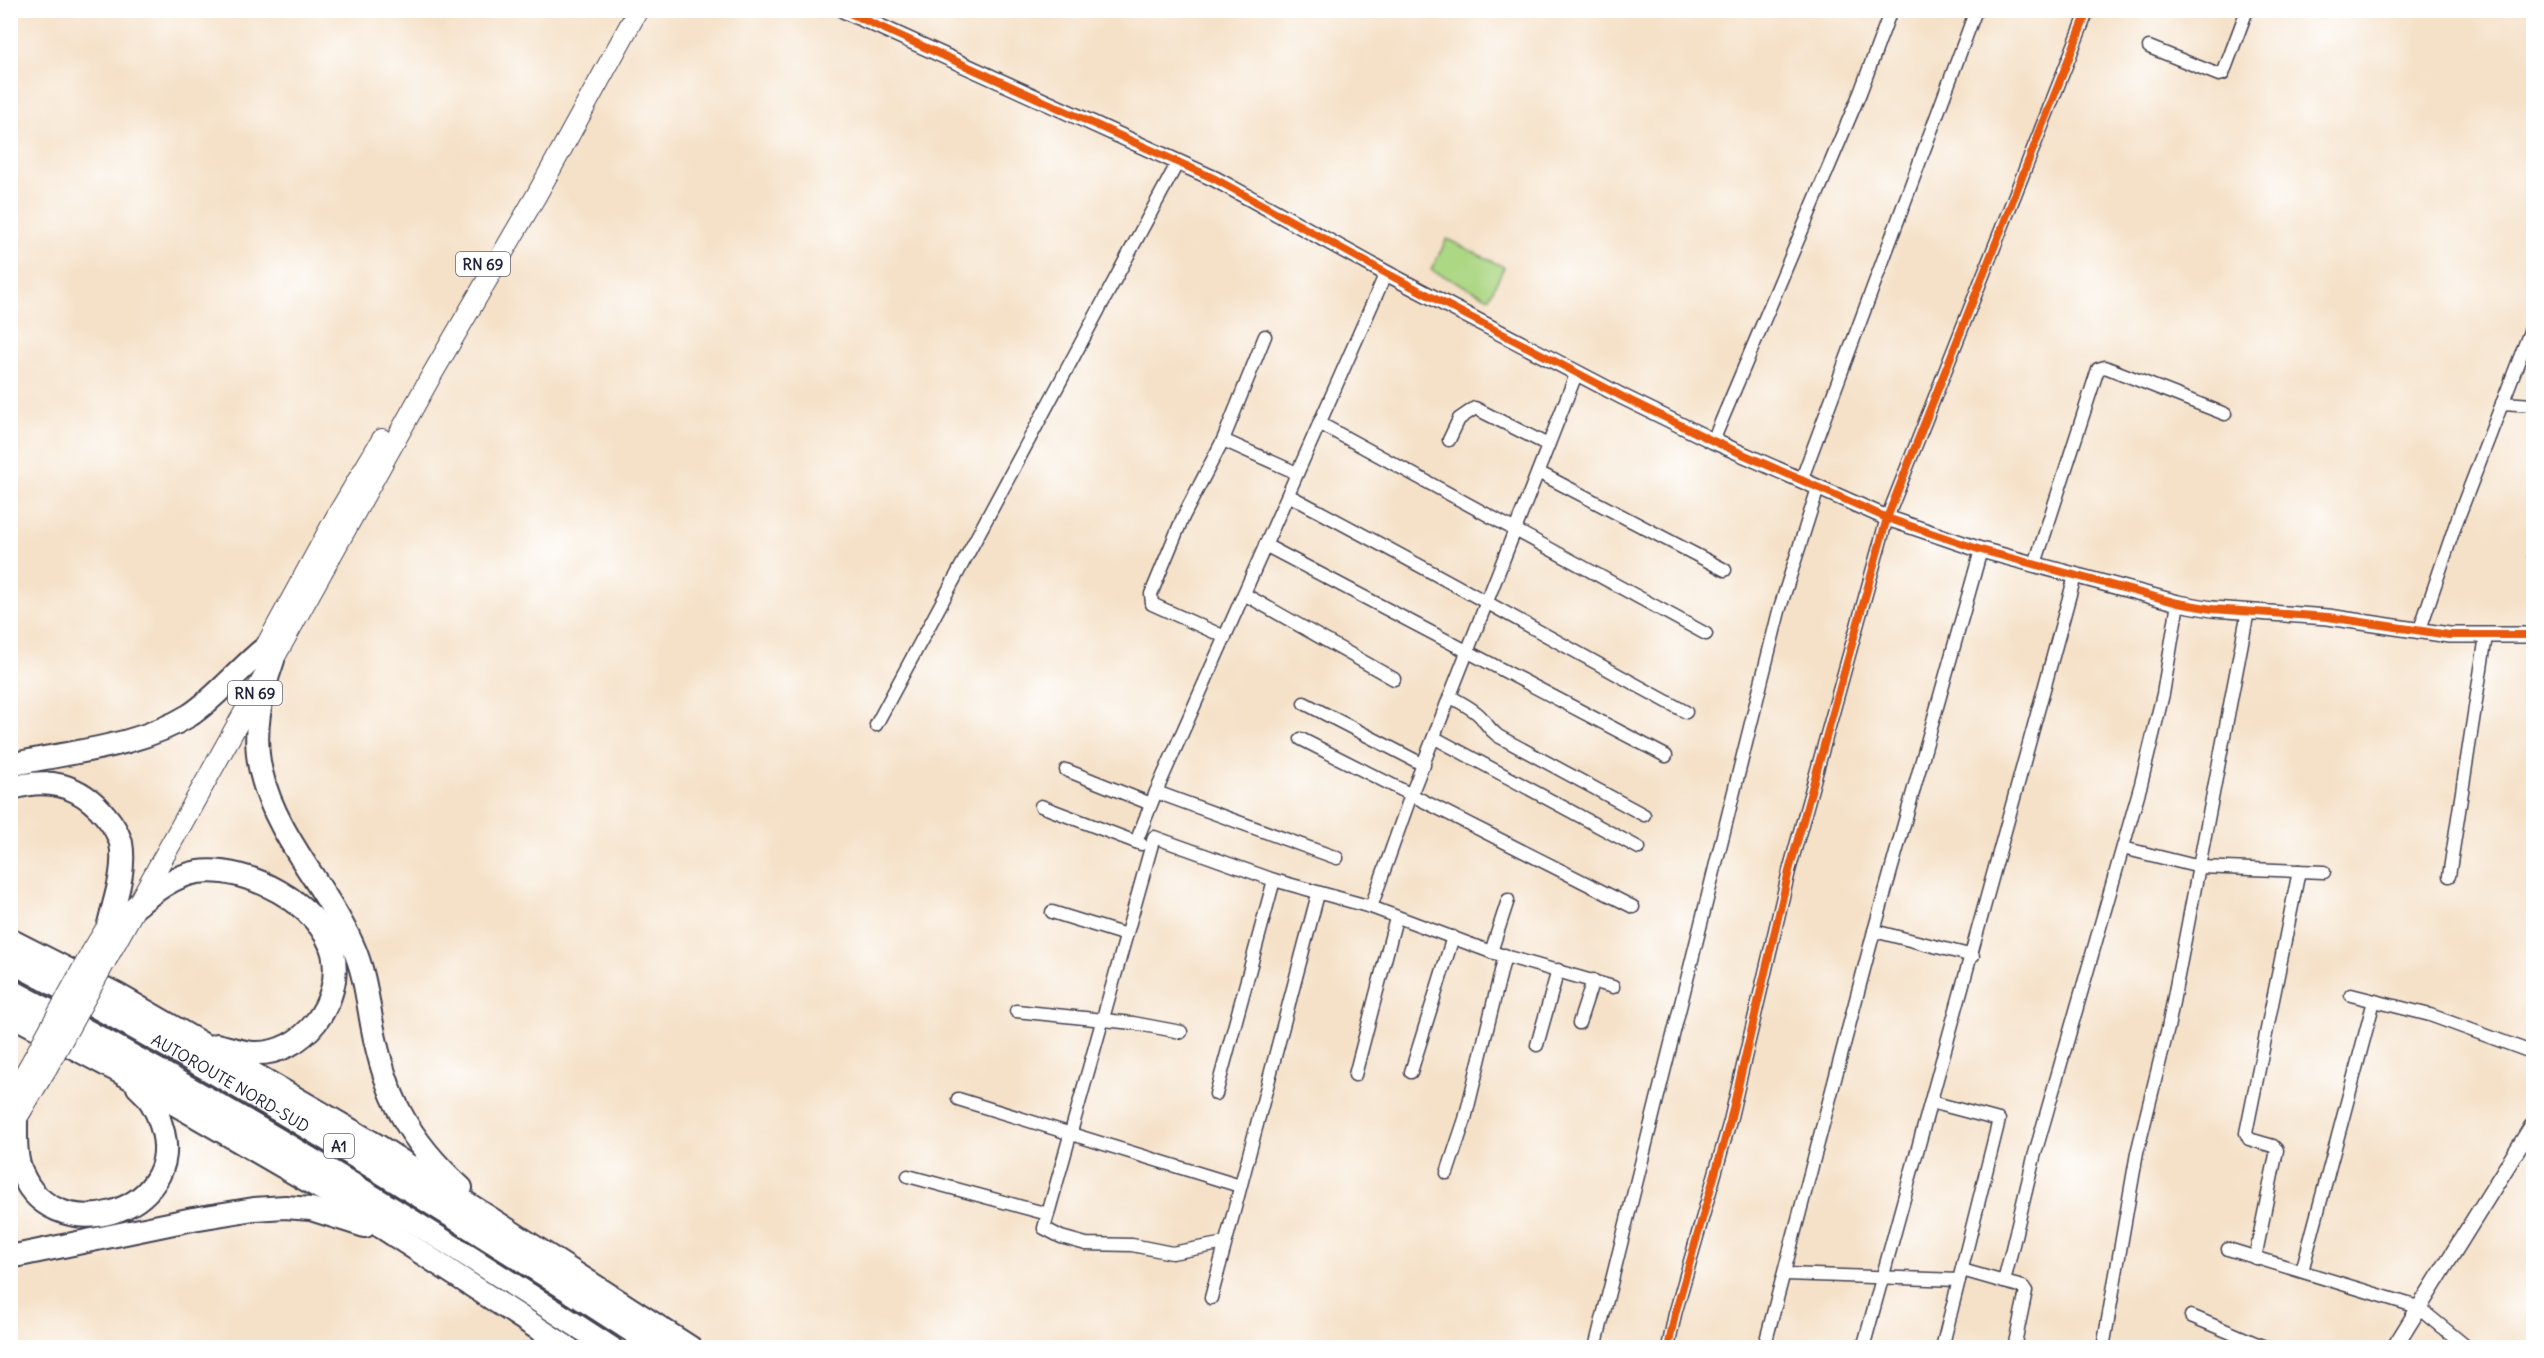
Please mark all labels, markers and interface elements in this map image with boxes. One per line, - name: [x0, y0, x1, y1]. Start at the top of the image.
- road number: RN 69: [456, 252, 510, 276]
- road number: RN 69: [228, 681, 282, 705]
- street label: AUTOROUTE NORD-SUD: [148, 1029, 313, 1136]
- road number: A1: [324, 1134, 354, 1158]

